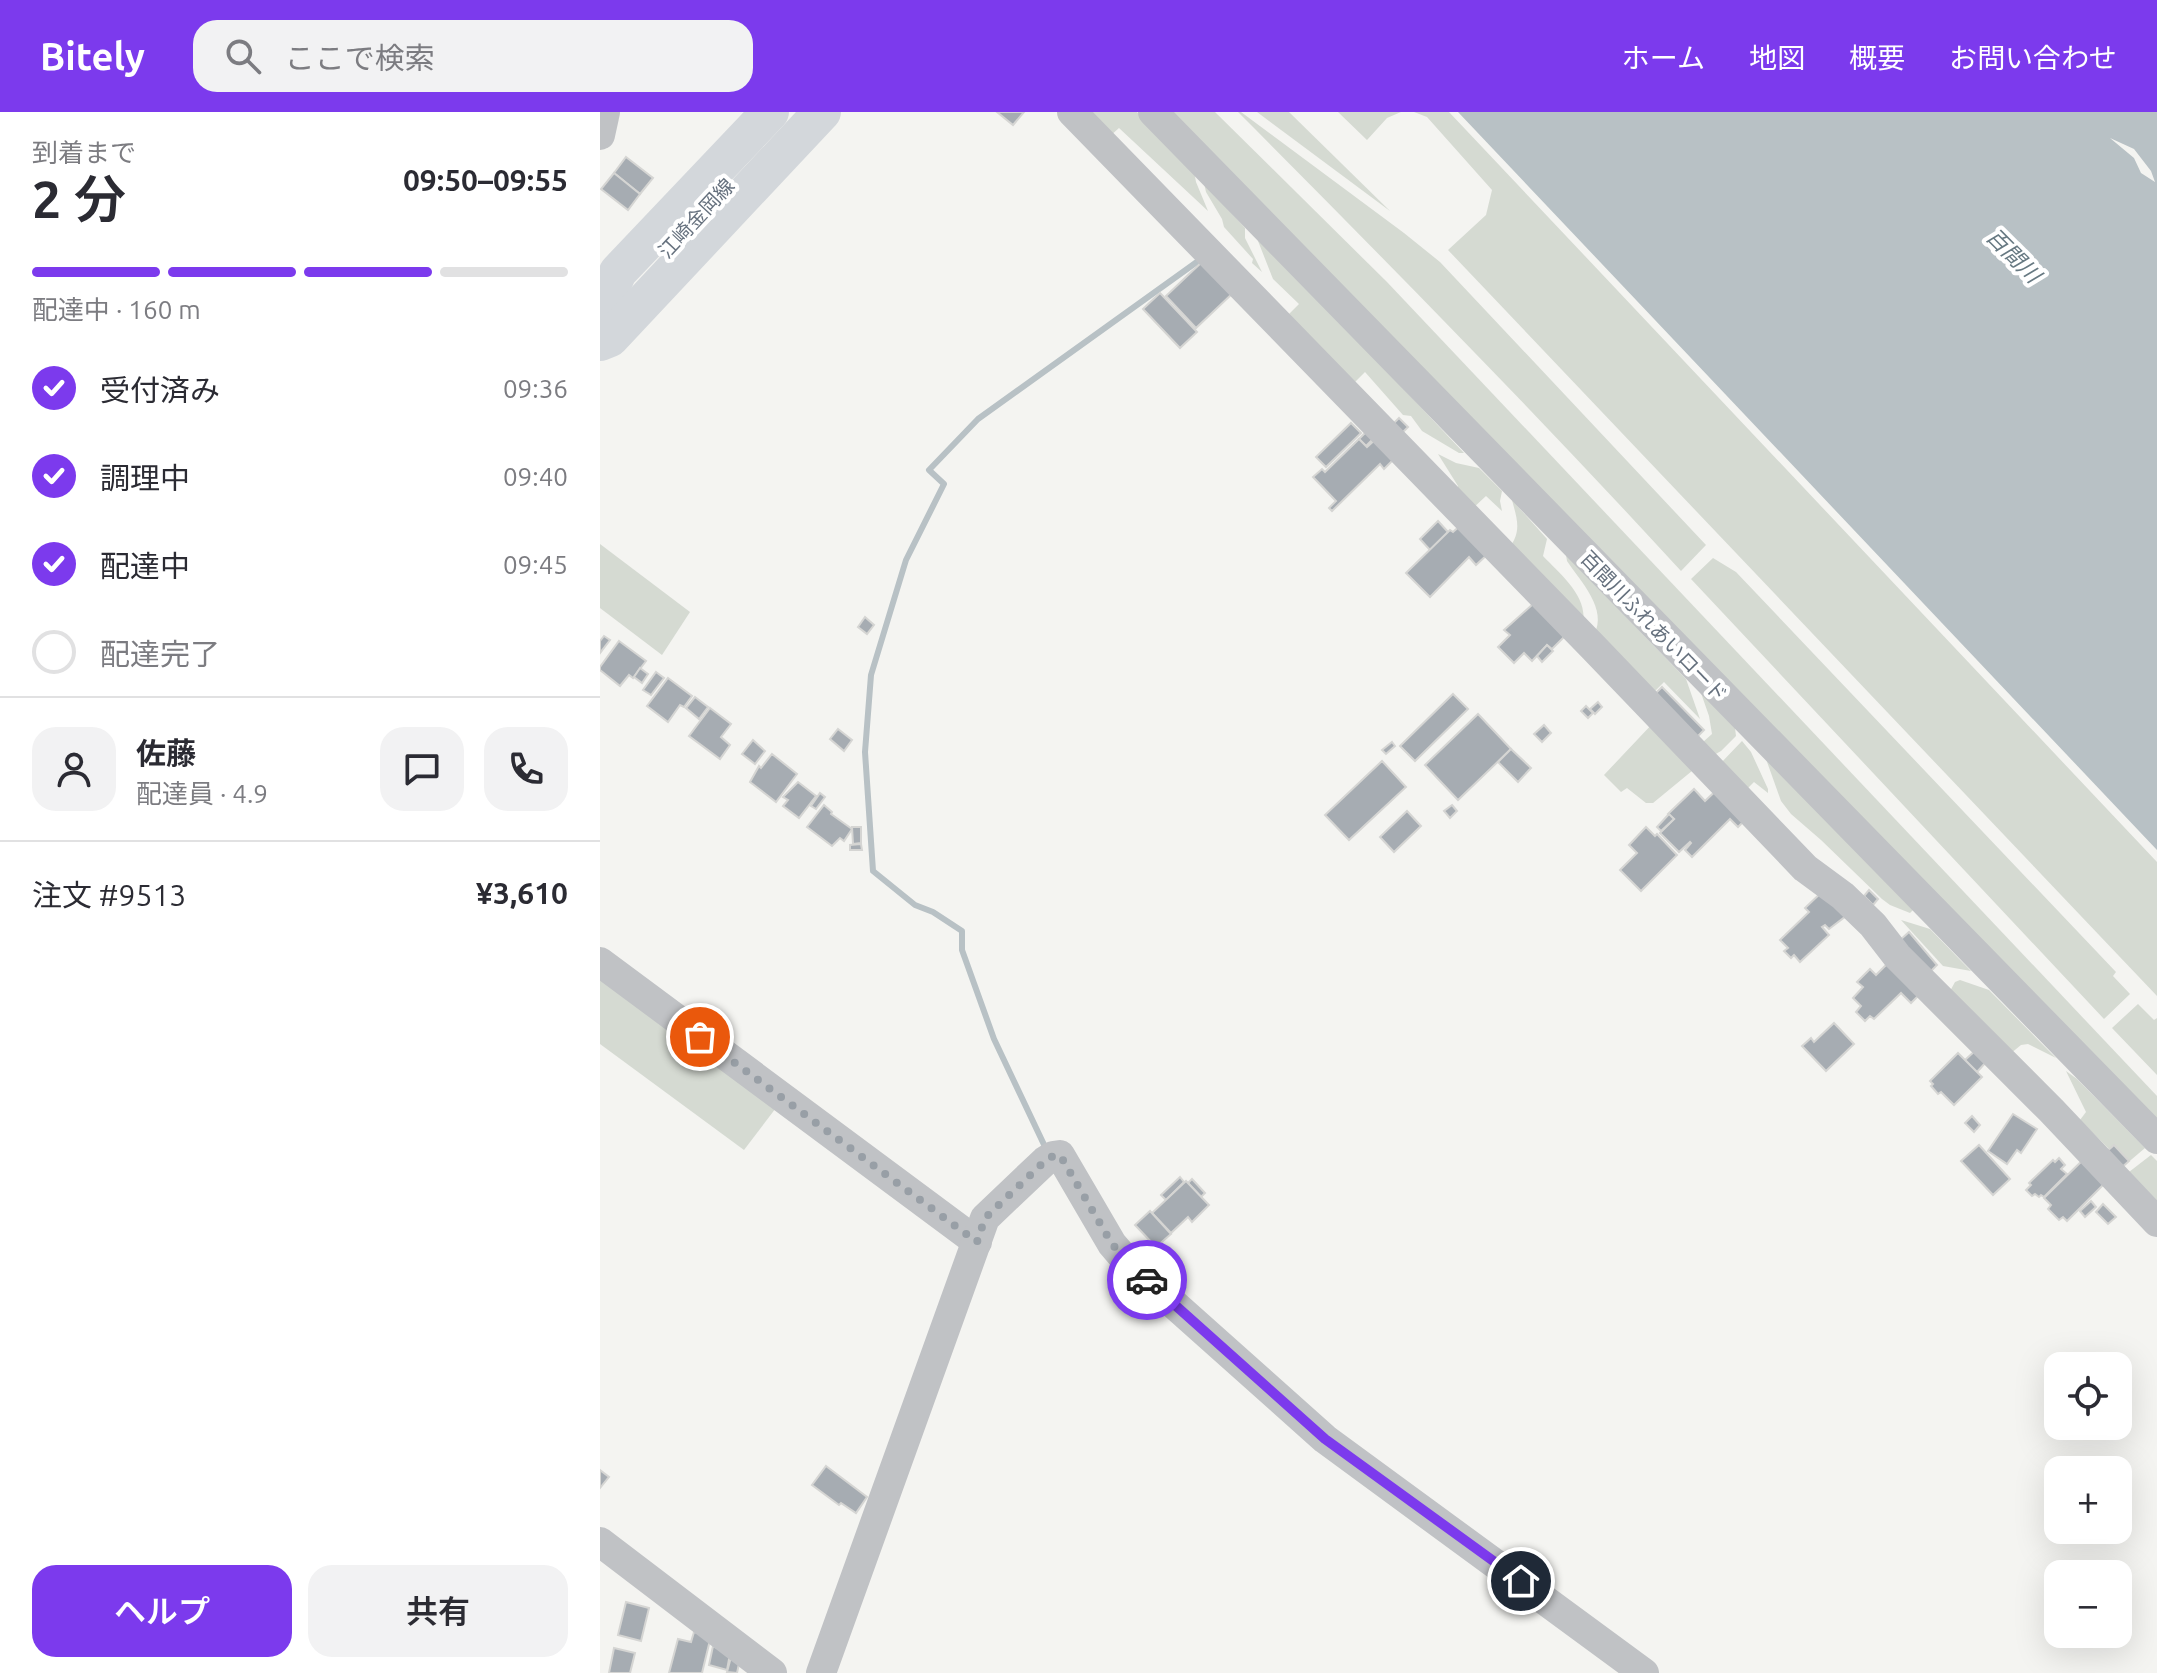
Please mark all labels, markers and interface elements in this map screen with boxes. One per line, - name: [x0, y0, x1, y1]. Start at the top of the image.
- search box: [193, 20, 753, 92]
- icon: search: [221, 34, 265, 78]
- text: Bitely: [40, 35, 145, 77]
- text: ここで検索: [285, 41, 435, 75]
- text: ホーム: [1622, 42, 1705, 73]
- text: 地図: [1749, 42, 1805, 73]
- text: 概要: [1849, 42, 1905, 73]
- text: お問い合わせ: [1949, 42, 2117, 73]
- text: 到着まで: [32, 138, 136, 167]
- text: 09:50–09:55: [403, 163, 568, 197]
- text: 2 分: [32, 170, 126, 228]
- street label: 江崎金岡線: [653, 174, 739, 262]
- water label: 百間川: [1982, 223, 2048, 289]
- text: 配達中 · 160 m: [32, 295, 201, 324]
- icon: check: [32, 366, 76, 410]
- text: 受付済み: [100, 373, 220, 407]
- text: 09:36: [503, 374, 568, 403]
- icon: check: [32, 454, 76, 498]
- text: 調理中: [100, 461, 190, 495]
- text: 09:40: [503, 462, 568, 491]
- icon: check: [32, 542, 76, 586]
- street label: 百間川ふれあいロード: [1576, 546, 1732, 706]
- text: 配達中: [100, 549, 190, 583]
- text: 09:45: [503, 550, 568, 579]
- text: 配達完了: [100, 637, 220, 671]
- button: person: [32, 727, 116, 811]
- button: chat: [380, 727, 464, 811]
- button: phone: [484, 727, 568, 811]
- text: 佐藤: [136, 736, 196, 770]
- text: 配達員 · 4.9: [136, 779, 268, 808]
- text: ¥3,610: [476, 876, 568, 910]
- text: 注文 #9513: [32, 878, 186, 912]
- pin: [666, 1003, 734, 1071]
- icon: bag: [678, 1015, 722, 1059]
- courier: [1107, 1240, 1187, 1320]
- icon: car: [1125, 1258, 1169, 1302]
- map controls: [2044, 1352, 2132, 1648]
- button: locate: [2044, 1352, 2132, 1440]
- button: +: [2044, 1456, 2132, 1544]
- pin: [1487, 1547, 1555, 1615]
- icon: home: [1499, 1559, 1543, 1603]
- button: −: [2044, 1560, 2132, 1648]
- button: ヘルプ: [32, 1565, 292, 1657]
- button: 共有: [308, 1565, 568, 1657]

